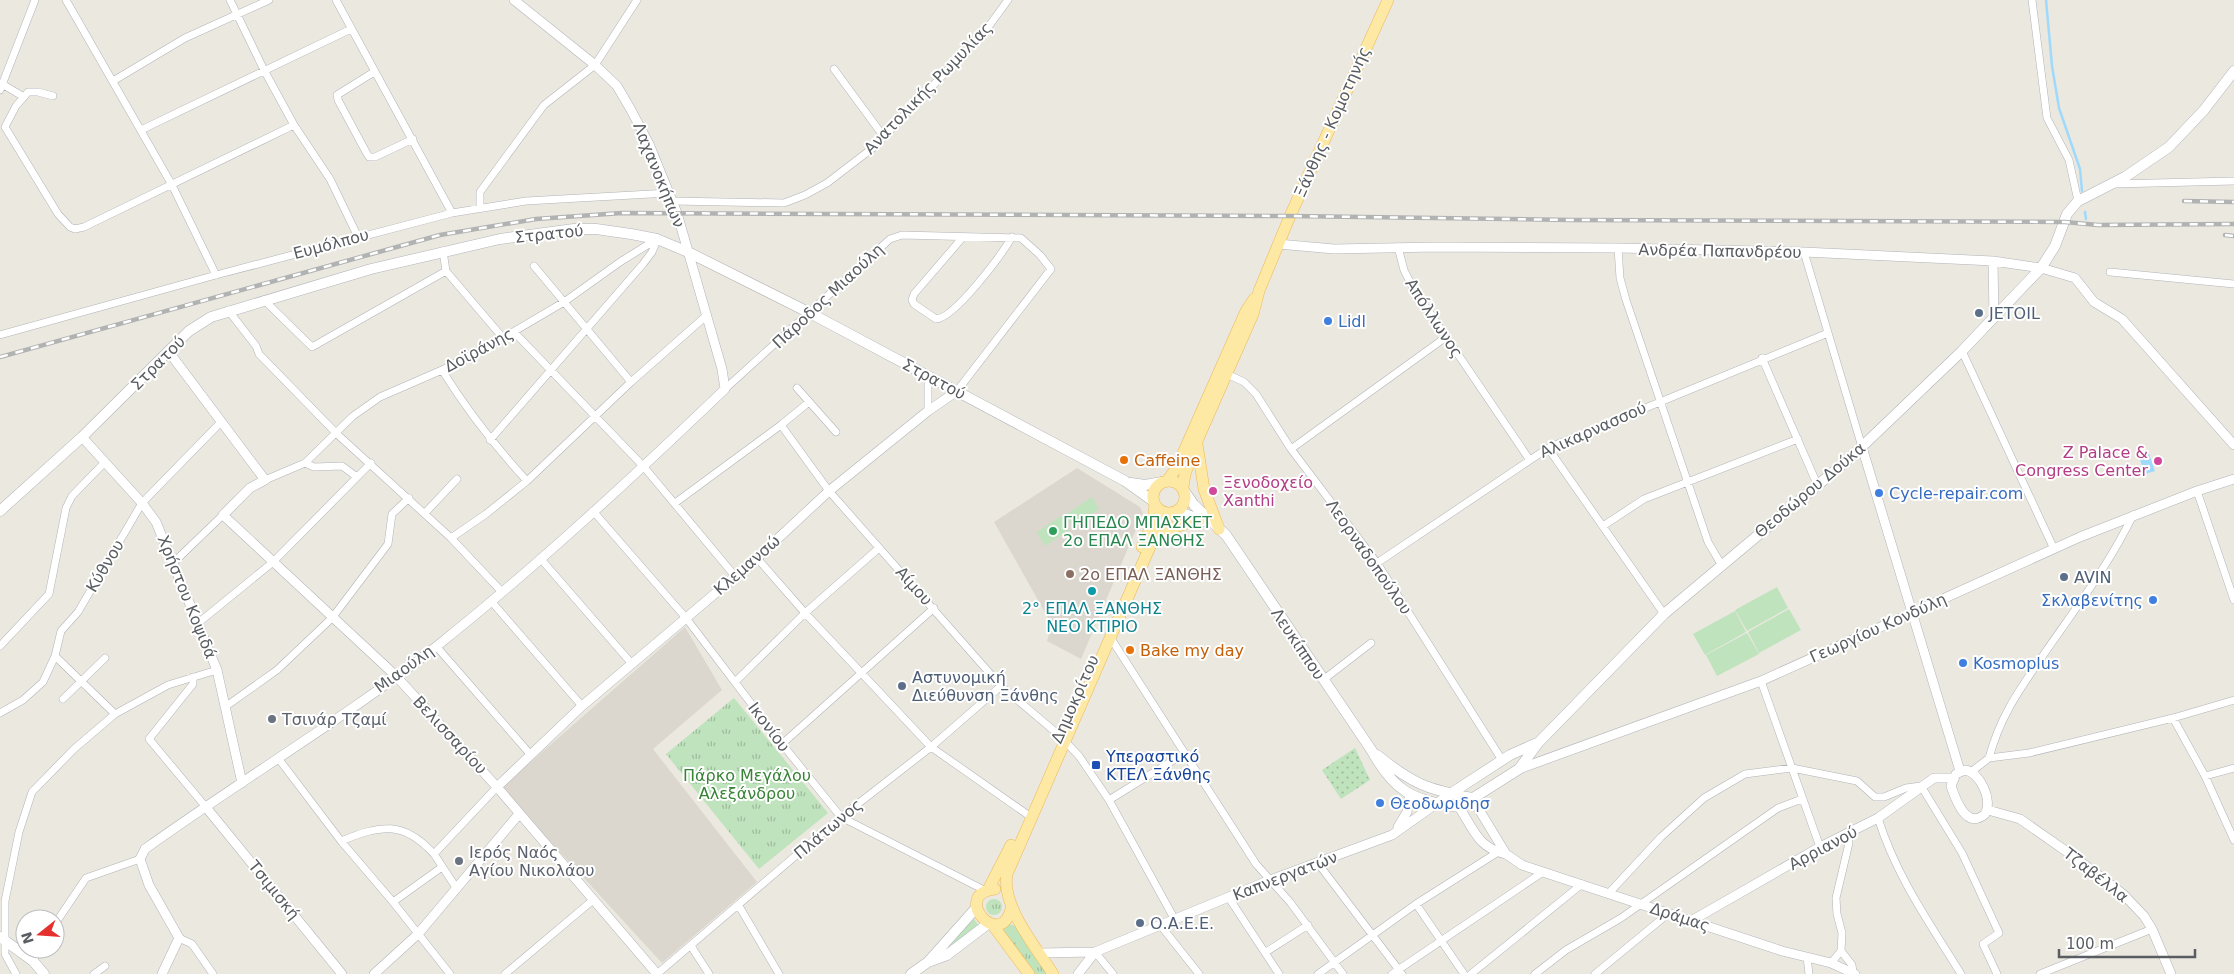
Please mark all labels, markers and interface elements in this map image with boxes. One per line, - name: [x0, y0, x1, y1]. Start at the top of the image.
- street label: Ανατολικής Ρωμυλίας: [860, 18, 996, 158]
- street label: Ξάνθης - Κομοτηνής: [1290, 44, 1374, 200]
- street label: Λαχανοκήπων: [629, 120, 689, 230]
- street label: Στρατού: [514, 221, 584, 247]
- street label: Ευμόλπου: [291, 225, 371, 263]
- street label: Πάροδος Μιαούλη: [768, 240, 888, 352]
- street label: Ανδρέα Παπανδρέου: [1638, 240, 1802, 262]
- street label: Απόλλωνος: [1401, 275, 1467, 361]
- place label: JETOIL: [1988, 304, 2040, 323]
- marker: JETOIL: [1973, 307, 1985, 319]
- place label: Lidl: [1338, 312, 1366, 331]
- marker: Lidl: [1322, 315, 1334, 327]
- street label: Δοϊράνης: [441, 324, 517, 376]
- street label: Στρατού: [127, 332, 189, 394]
- street label: Στρατού: [899, 354, 969, 404]
- street label: Αλικαρνασσού: [1537, 398, 1649, 462]
- street label: Θεοδώρου Δούκα: [1751, 438, 1869, 542]
- place label: Z Palace & Congress Center: [2015, 443, 2148, 480]
- place label: Caffeine: [1134, 451, 1200, 470]
- marker: Caffeine: [1118, 454, 1130, 466]
- marker: Z Palace & Congress Center: [2152, 455, 2164, 467]
- place label: Ξενοδοχείο Xanthi: [1223, 473, 1313, 510]
- place label: Cycle-repair.com: [1889, 484, 2023, 503]
- marker: Ξενοδοχείο Xanthi: [1207, 485, 1219, 497]
- marker: Cycle-repair.com: [1873, 487, 1885, 499]
- street label: Λεορναδοπούλου: [1322, 496, 1416, 618]
- place label: ΓΗΠΕΔΟ ΜΠΑΣΚΕΤ 2ο ΕΠΑΛ ΞΑΝΘΗΣ: [1063, 513, 1212, 550]
- marker: ΓΗΠΕΔΟ ΜΠΑΣΚΕΤ 2ο ΕΠΑΛ ΞΑΝΘΗΣ: [1047, 525, 1059, 537]
- street label: Κλεμανσώ: [710, 531, 784, 599]
- street label: Χρήστου Κοψιδά: [154, 532, 220, 662]
- street label: Κύθνου: [82, 536, 128, 596]
- street label: Αίμου: [892, 563, 936, 609]
- place label: 2o ΕΠΑΛ ΞΑΝΘΗΣ: [1080, 565, 1222, 584]
- marker: 2o ΕΠΑΛ ΞΑΝΘΗΣ: [1064, 568, 1076, 580]
- place label: AVIN: [2074, 568, 2112, 587]
- marker: AVIN: [2058, 571, 2070, 583]
- marker: 2° ΕΠΑΛ ΞΑΝΘΗΣ ΝΕΟ ΚΤΙΡΙΟ: [1086, 585, 1098, 597]
- street label: Γεωργίου Κονδύλη: [1807, 589, 1949, 667]
- place label: Σκλαβενίτης: [2041, 591, 2143, 610]
- marker: Σκλαβενίτης: [2147, 594, 2159, 606]
- place label: 2° ΕΠΑΛ ΞΑΝΘΗΣ ΝΕΟ ΚΤΙΡΙΟ: [1022, 599, 1162, 636]
- street label: Λευκίππου: [1267, 605, 1329, 683]
- street label: Μιαούλη: [371, 641, 437, 697]
- place label: Bake my day: [1140, 641, 1244, 660]
- marker: Bake my day: [1124, 644, 1136, 656]
- street label: Δημοκρίτου: [1047, 652, 1103, 746]
- place label: Kosmoplus: [1973, 654, 2059, 673]
- marker: Kosmoplus: [1957, 657, 1969, 669]
- place label: Αστυνομική Διεύθυνση Ξάνθης: [912, 668, 1059, 705]
- marker: Αστυνομική Διεύθυνση Ξάνθης: [896, 680, 908, 692]
- street label: Βελισσαρίου: [409, 692, 491, 778]
- street label: Ικονίου: [744, 698, 794, 756]
- place label: Τσινάρ Τζαμί: [281, 710, 387, 729]
- marker: Τσινάρ Τζαμί: [266, 713, 278, 725]
- place label: Υπεραστικό ΚΤΕΛ Ξάνθης: [1105, 747, 1211, 784]
- marker: Υπεραστικό ΚΤΕΛ Ξάνθης: [1090, 759, 1102, 771]
- park label: Πάρκο Μεγάλου Αλεξάνδρου: [683, 766, 811, 803]
- place label: Θεοδωριδησ: [1390, 794, 1490, 813]
- street label: Πλάτωνος: [790, 795, 866, 863]
- marker: Θεοδωριδησ: [1374, 797, 1386, 809]
- street label: Αρριανού: [1785, 822, 1861, 874]
- place label: Ιερός Ναός Αγίου Νικολάου: [469, 843, 595, 880]
- street label: Τζαβέλλα: [2059, 843, 2132, 906]
- street label: Καπνεργατών: [1230, 847, 1340, 905]
- marker: Ιερός Ναός Αγίου Νικολάου: [453, 855, 465, 867]
- street label: Τσιμισκή: [244, 856, 304, 923]
- street label: Δράμας: [1648, 898, 1712, 936]
- north arrow: [15, 909, 65, 959]
- place label: Ο.Α.Ε.Ε.: [1150, 914, 1214, 933]
- marker: Ο.Α.Ε.Ε.: [1134, 917, 1146, 929]
- scale bar: [2059, 926, 2195, 958]
- text: N: [18, 930, 37, 946]
- text: 100 m: [2066, 935, 2114, 953]

